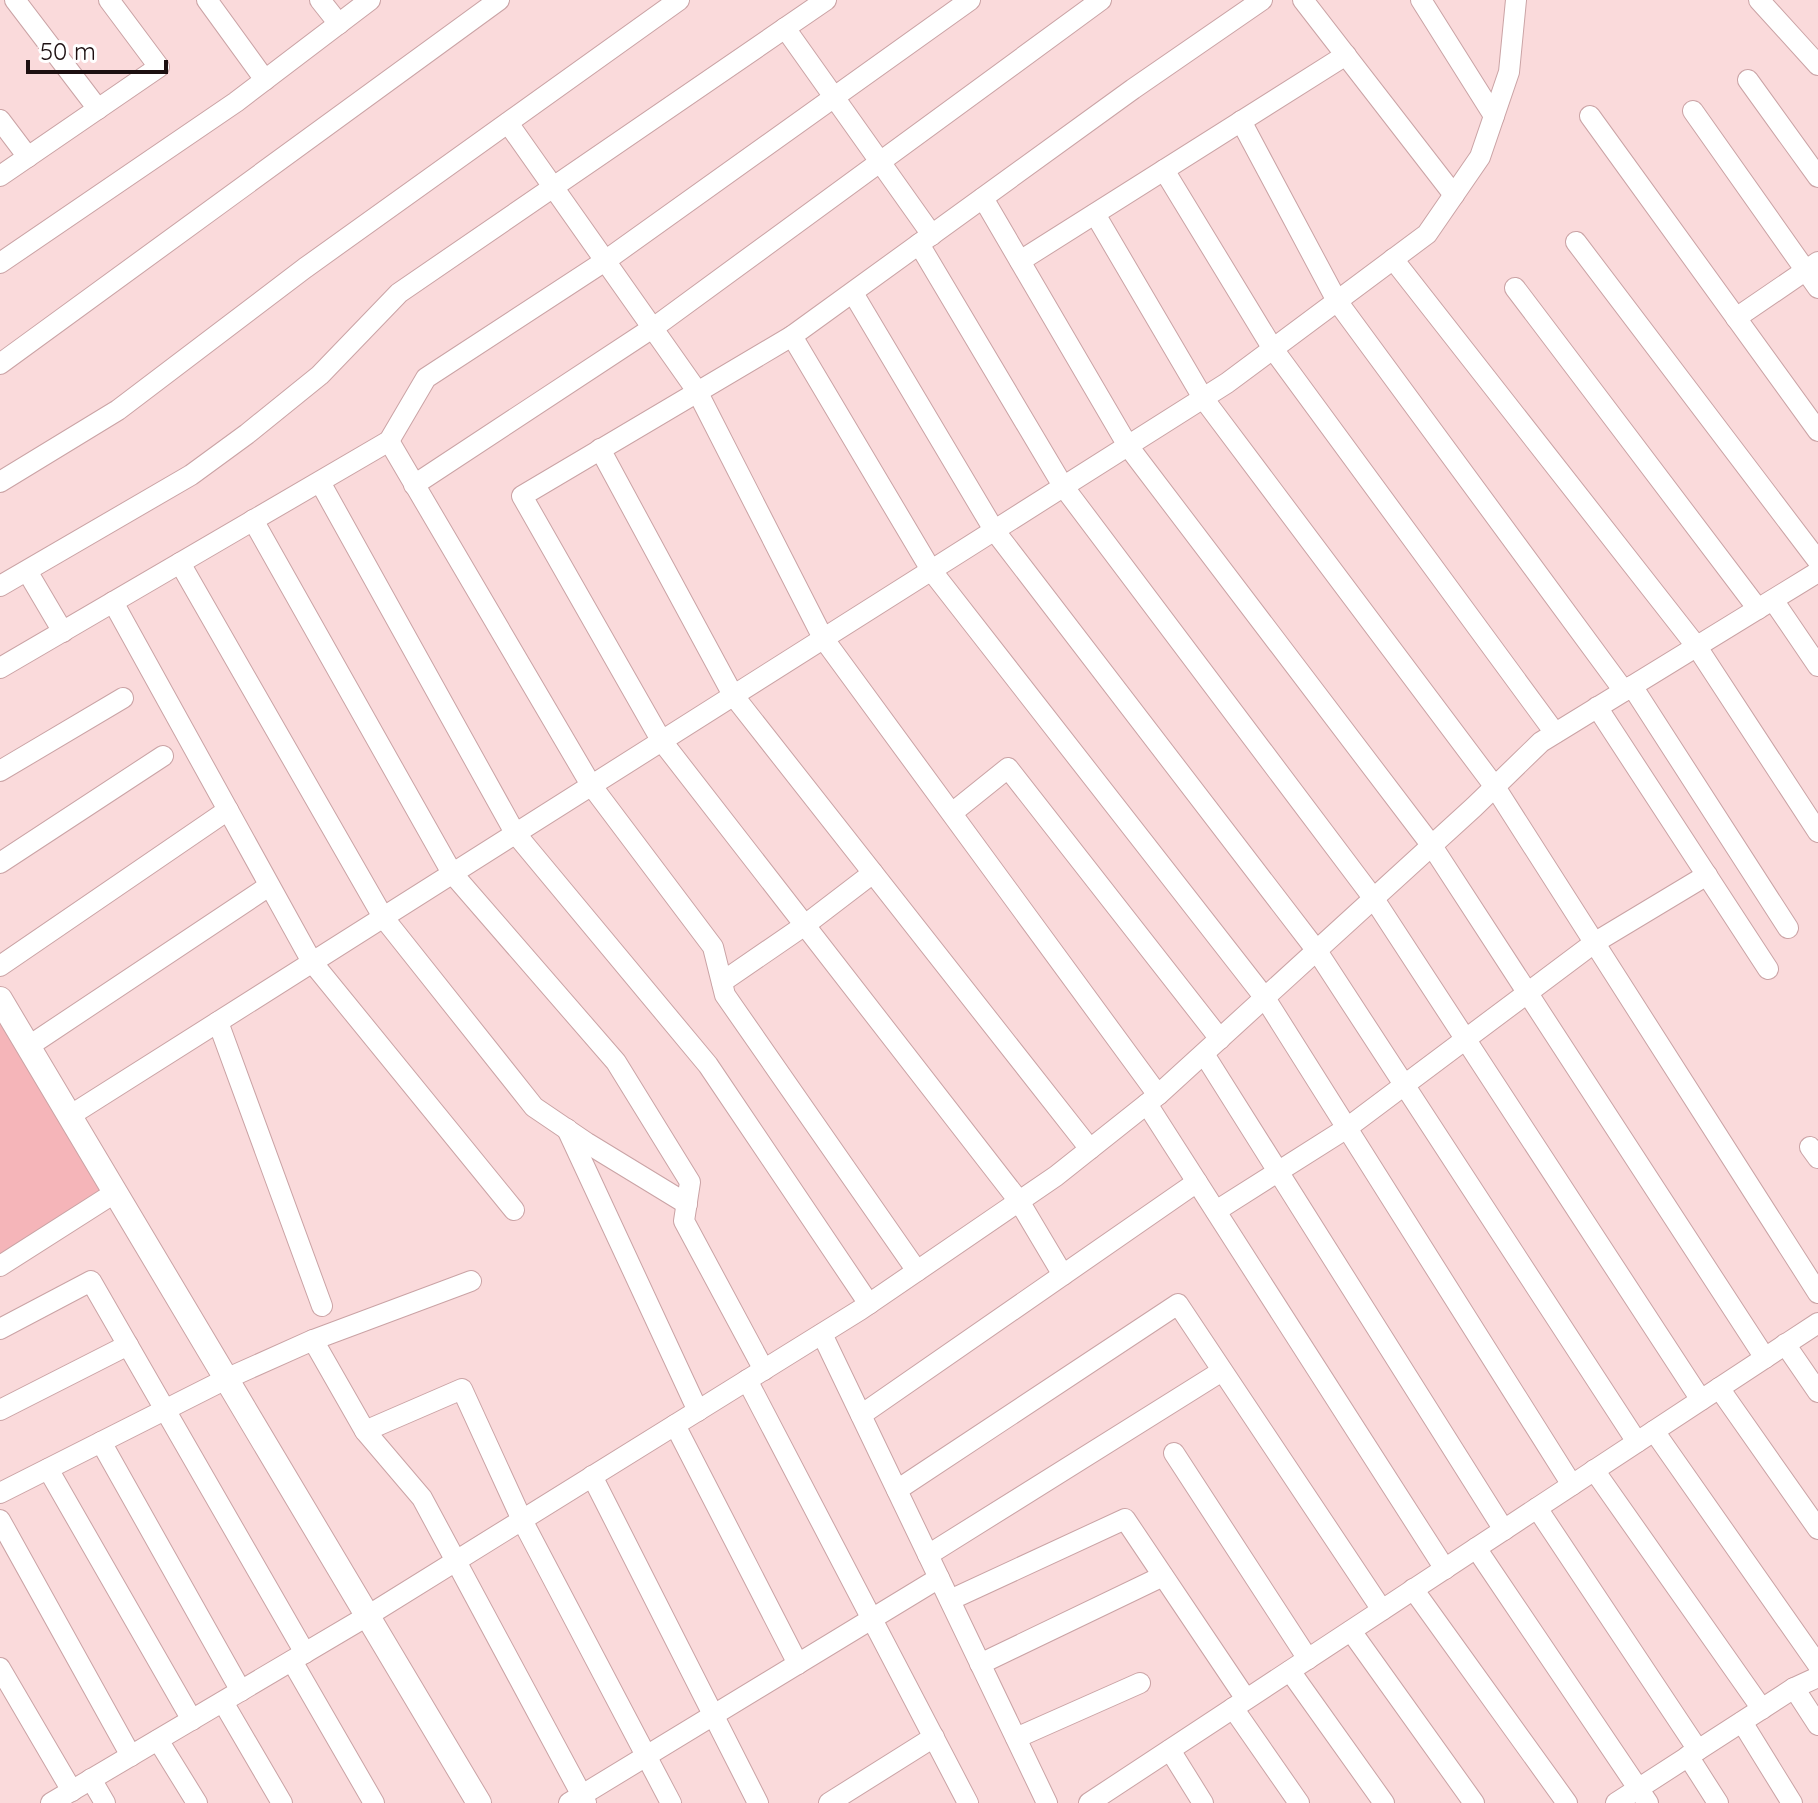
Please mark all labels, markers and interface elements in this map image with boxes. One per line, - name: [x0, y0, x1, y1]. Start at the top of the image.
- scale bar: [28, 24, 166, 74]
- text: 50 m: [40, 36, 96, 66]

